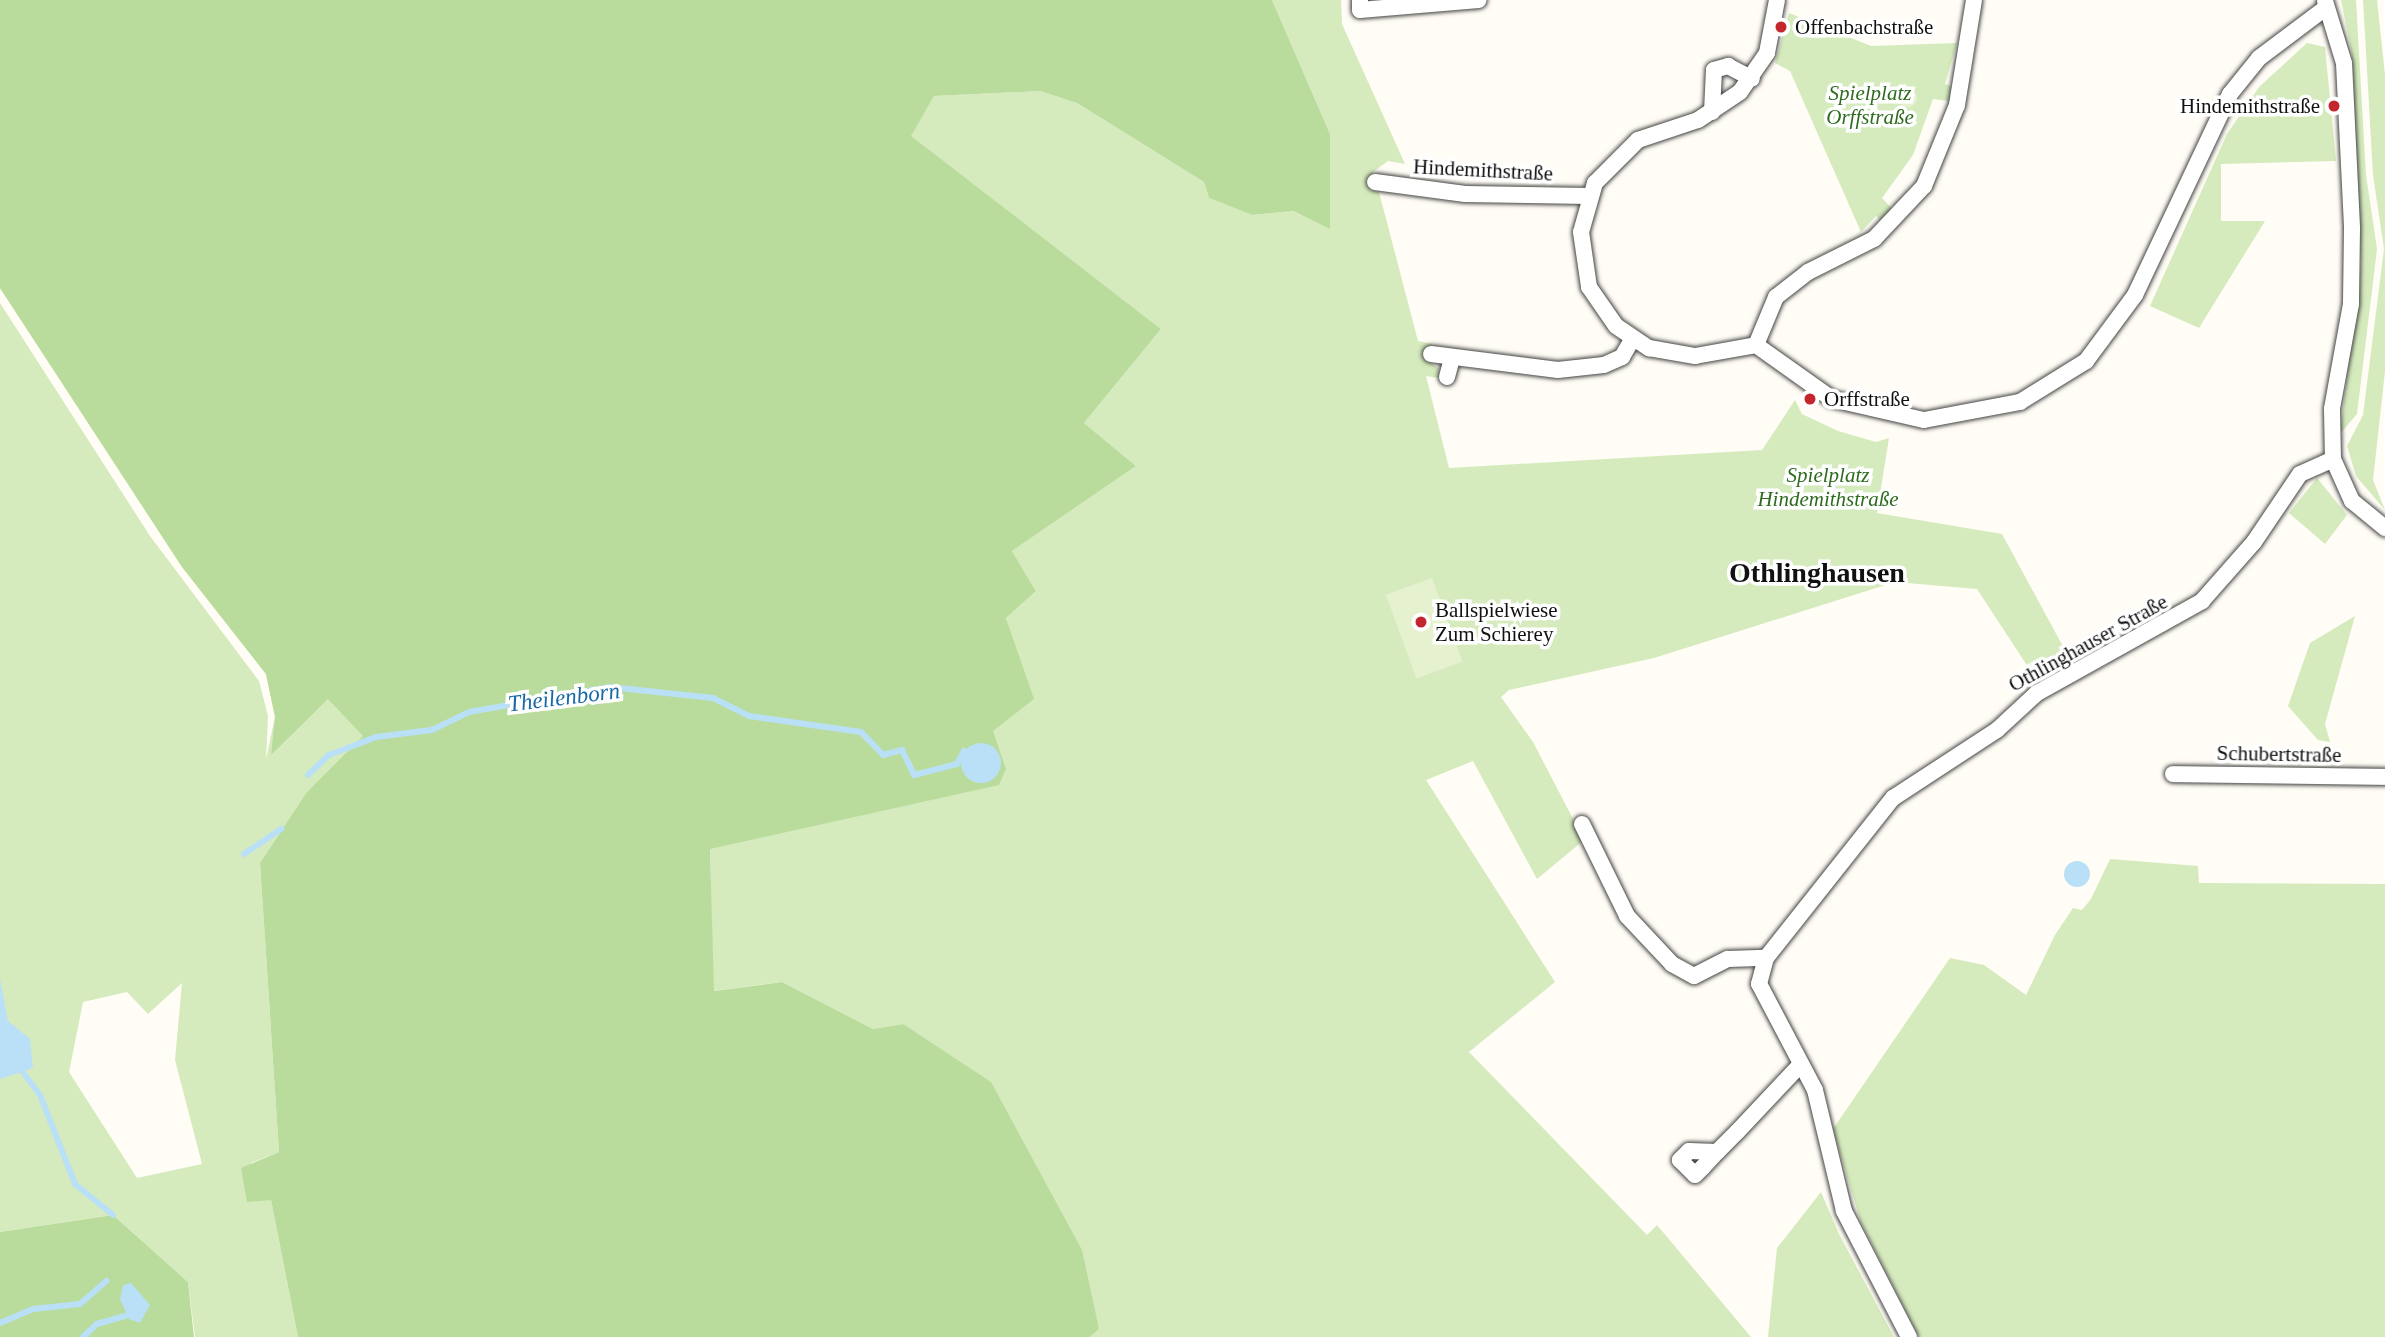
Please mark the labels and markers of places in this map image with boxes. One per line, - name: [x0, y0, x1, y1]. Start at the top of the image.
- place label: Offenbachstraße: [1795, 14, 1933, 40]
- marker: Offenbachstraße: [1773, 19, 1789, 35]
- place label: Hindemithstraße: [2180, 93, 2320, 119]
- marker: Hindemithstraße: [2326, 98, 2342, 114]
- place label: Orffstraße: [1824, 386, 1910, 412]
- marker: Orffstraße: [1802, 391, 1818, 407]
- place label: Ballspielwiese Zum Schierey: [1435, 597, 1557, 647]
- marker: Ballspielwiese Zum Schierey: [1413, 614, 1429, 630]

